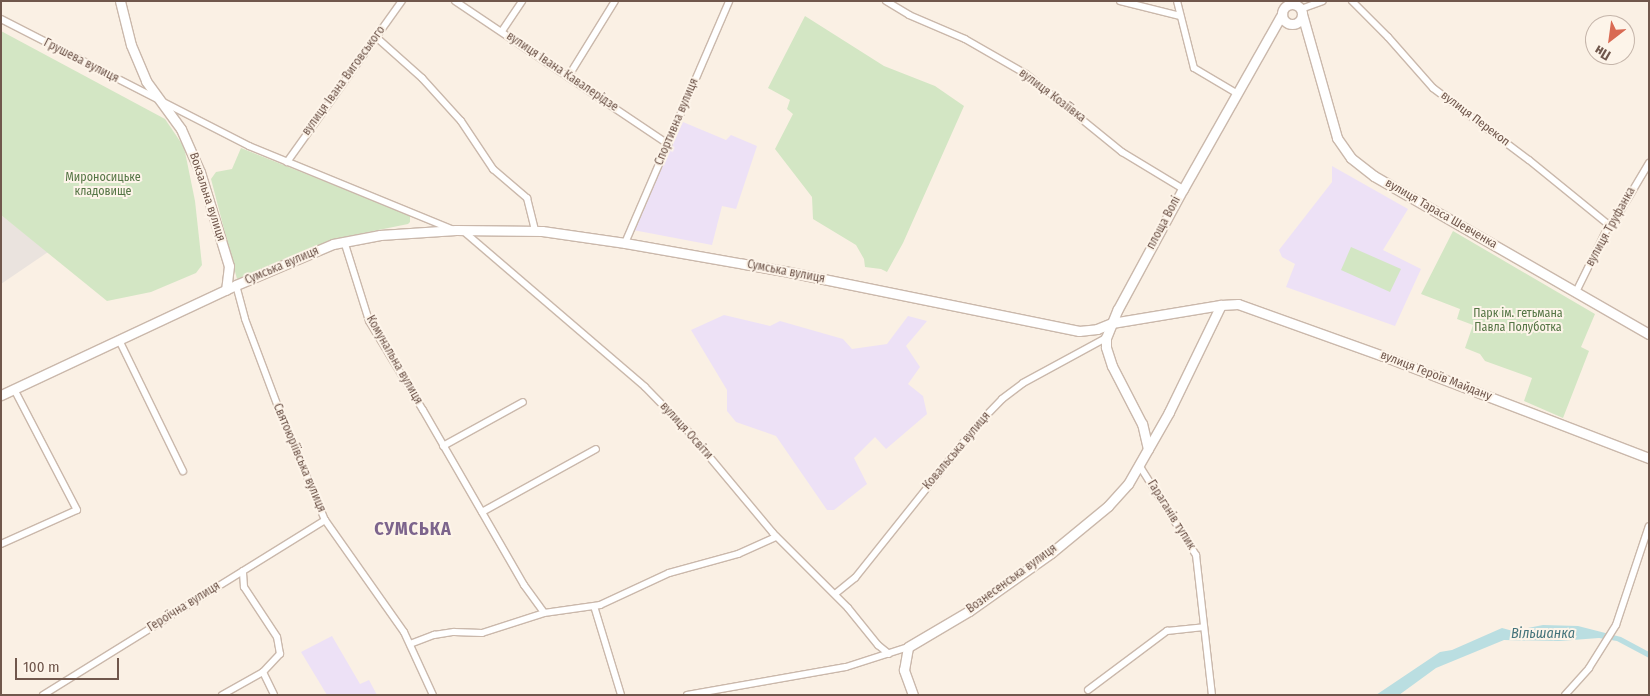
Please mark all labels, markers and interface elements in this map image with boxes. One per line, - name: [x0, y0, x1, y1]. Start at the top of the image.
- north arrow: [1585, 15, 1635, 65]
- street label: вулиця Івана Виговського: [299, 23, 389, 139]
- street label: вулиця Івана Кавалерідзе: [503, 29, 621, 115]
- street label: Грушева вулиця: [41, 36, 121, 86]
- text: Пн: [1592, 41, 1614, 64]
- street label: вулиця Козіївка: [1016, 66, 1088, 126]
- street label: Спортивна вулиця: [652, 76, 702, 168]
- street label: вулиця Перекоп: [1438, 88, 1512, 150]
- street label: Вокзальна вулиця: [186, 151, 228, 243]
- park label: Мироносицьке кладовище: [65, 171, 141, 199]
- street label: вулиця Тараса Шевченка: [1383, 176, 1499, 252]
- street label: вулиця Труфанка: [1583, 185, 1639, 269]
- street label: площа Волі: [1144, 194, 1184, 252]
- street label: Сумська вулиця: [243, 244, 321, 288]
- street label: Сумська вулиця: [746, 257, 826, 287]
- park label: Парк ім. гетьмана Павла Полуботка: [1473, 307, 1563, 335]
- street label: Комунальна вулиця: [363, 313, 425, 407]
- street label: вулиця Героїв Майдану: [1378, 348, 1494, 404]
- street label: вулиця Освіти: [657, 399, 715, 463]
- street label: Святоюріївська вулиця: [270, 401, 328, 515]
- street label: Ковальська вулиця: [920, 409, 994, 493]
- street label: Гараганів тупик: [1144, 478, 1198, 552]
- district label: СУМСЬКА: [373, 518, 453, 540]
- street label: Вознесенська вулиця: [964, 541, 1060, 617]
- street label: Героїчна вулиця: [145, 579, 223, 635]
- water label: Вільшанка: [1511, 626, 1575, 642]
- scale bar: [18, 648, 121, 680]
- text: 100 m: [23, 658, 60, 676]

